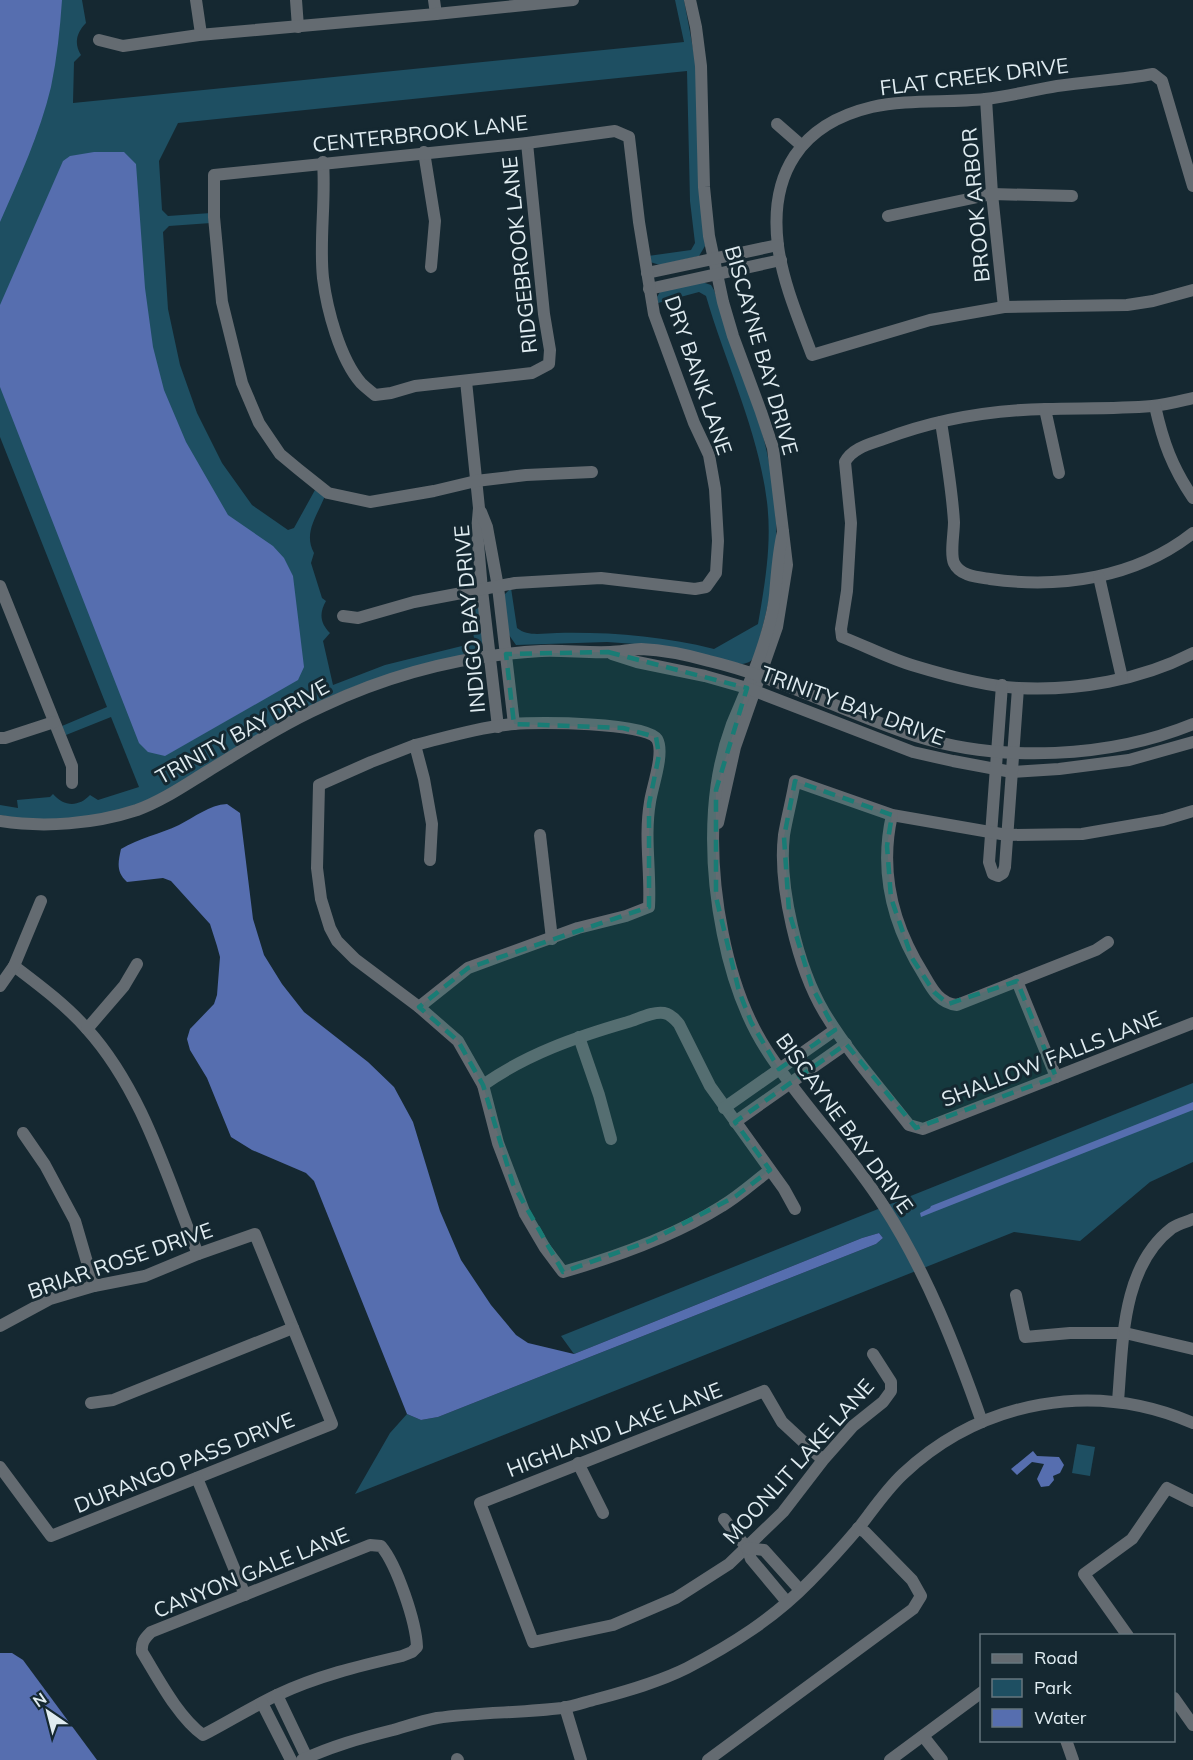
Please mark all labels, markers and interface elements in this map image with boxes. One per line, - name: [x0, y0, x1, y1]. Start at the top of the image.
- street label: FLAT CREEK DRIVE: [878, 52, 1070, 100]
- street label: CENTERBROOK LANE: [311, 109, 529, 157]
- street label: BROOK ARBOR: [955, 127, 995, 283]
- street label: RIDGEBROOK LANE: [496, 155, 542, 355]
- street label: BISCAYNE BAY DRIVE: [720, 242, 804, 458]
- street label: DRY BANK LANE: [660, 292, 738, 458]
- street label: INDIGO BAY DRIVE: [448, 524, 490, 714]
- street label: TRINITY BAY DRIVE: [757, 660, 949, 750]
- street label: TRINITY BAY DRIVE: [151, 673, 333, 789]
- street label: SHALLOW FALLS LANE: [938, 1004, 1164, 1112]
- street label: BISCAYNE BAY DRIVE: [771, 1028, 919, 1218]
- street label: BRIAR ROSE DRIVE: [24, 1216, 216, 1304]
- street label: MOONLIT LAKE LANE: [717, 1373, 879, 1549]
- street label: HIGHLAND LAKE LANE: [503, 1376, 725, 1482]
- street label: DURANGO PASS DRIVE: [70, 1406, 298, 1518]
- street label: CANYON GALE LANE: [149, 1521, 353, 1623]
- legend: [980, 1634, 1175, 1742]
- text: Road: [1034, 1646, 1078, 1669]
- text: Park: [1034, 1676, 1073, 1699]
- north arrow: [18, 1682, 78, 1742]
- text: N: [29, 1688, 50, 1711]
- text: Water: [1034, 1706, 1087, 1729]

